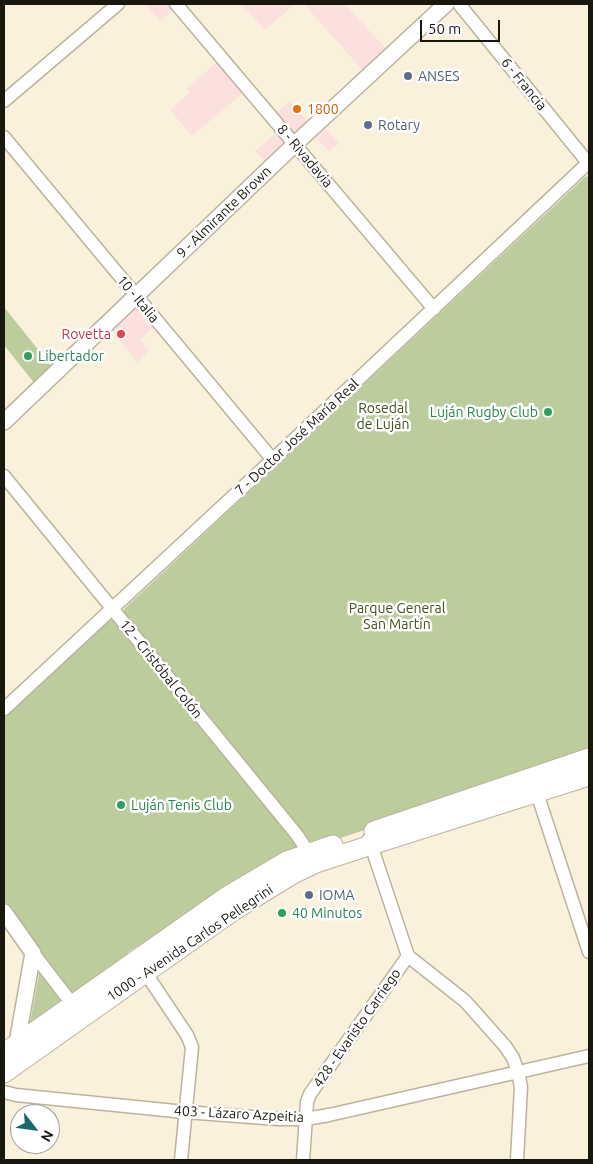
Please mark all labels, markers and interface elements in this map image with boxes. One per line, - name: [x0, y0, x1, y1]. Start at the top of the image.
- scale bar: [423, 10, 503, 42]
- text: 50 m: [428, 20, 461, 37]
- street label: 6 - Francia: [498, 54, 550, 114]
- place label: ANSES: [418, 68, 460, 84]
- marker: ANSES: [402, 70, 414, 82]
- place label: 1800: [307, 101, 339, 117]
- marker: 1800: [291, 103, 303, 115]
- place label: Rotary: [378, 117, 420, 133]
- marker: Rotary: [362, 119, 374, 131]
- street label: 8 - Rivadavia: [274, 121, 336, 191]
- street label: 9 - Almirante Brown: [173, 163, 275, 261]
- street label: 10 - Italia: [113, 272, 163, 326]
- place label: Rovetta: [61, 326, 111, 342]
- marker: Rovetta: [115, 328, 127, 340]
- place label: Libertador: [38, 348, 104, 364]
- marker: Libertador: [22, 350, 34, 362]
- street label: 7 - Doctor José María Real: [232, 375, 362, 499]
- park label: Rosedal de Luján: [357, 400, 409, 432]
- place label: Luján Rugby Club: [430, 404, 538, 420]
- marker: Luján Rugby Club: [542, 406, 554, 418]
- park label: Parque General San Martín: [349, 600, 445, 632]
- street label: 12 - Cristóbal Colón: [116, 616, 206, 722]
- place label: Luján Tenis Club: [131, 797, 232, 813]
- marker: Luján Tenis Club: [115, 799, 127, 811]
- street label: 1000 - Avenida Carlos Pellegrini: [104, 881, 276, 1005]
- place label: IOMA: [319, 887, 355, 903]
- marker: IOMA: [303, 889, 315, 901]
- place label: 40 Minutos: [292, 905, 362, 921]
- marker: 40 Minutos: [276, 907, 288, 919]
- street label: 428 - Evaristo Carriego: [310, 965, 404, 1091]
- street label: 403 - Lázaro Azpeitia: [174, 1102, 304, 1126]
- north arrow: [10, 1104, 60, 1154]
- text: N: [38, 1127, 57, 1145]

